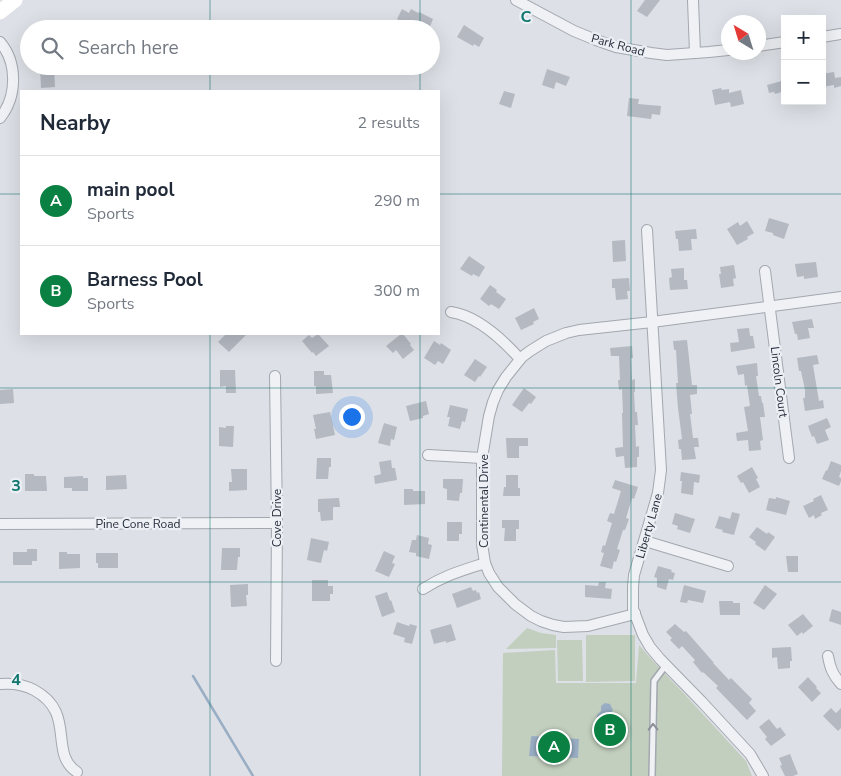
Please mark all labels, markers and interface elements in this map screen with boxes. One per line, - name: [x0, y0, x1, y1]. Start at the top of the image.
- text: C: [521, 6, 532, 28]
- north arrow: [721, 15, 766, 60]
- map controls: [781, 15, 826, 105]
- button: +: [781, 15, 826, 60]
- search box: [20, 20, 440, 75]
- street label: Park Road: [589, 30, 647, 60]
- icon: search: [38, 34, 66, 62]
- text: Search here: [78, 35, 179, 61]
- button: −: [781, 60, 826, 105]
- text: Nearby: [40, 109, 110, 137]
- text: 2 results: [358, 112, 420, 134]
- text: main pool: [87, 177, 175, 203]
- text: A: [50, 190, 62, 212]
- text: 290 m: [373, 190, 420, 212]
- text: Sports: [87, 203, 135, 225]
- text: Barness Pool: [87, 267, 203, 293]
- text: B: [50, 280, 62, 302]
- text: 300 m: [373, 280, 420, 302]
- text: Sports: [87, 293, 135, 315]
- street label: Lincoln Court: [767, 346, 791, 419]
- your location: [339, 404, 365, 430]
- street label: Continental Drive: [476, 454, 492, 548]
- text: 3: [11, 475, 21, 497]
- street label: Cove Drive: [269, 489, 285, 547]
- street label: Liberty Lane: [632, 492, 666, 560]
- street label: Pine Cone Road: [95, 516, 181, 532]
- text: 4: [11, 669, 21, 691]
- pin: B: [594, 711, 626, 749]
- one-way arrow: [648, 723, 658, 731]
- pin: A: [538, 728, 570, 766]

